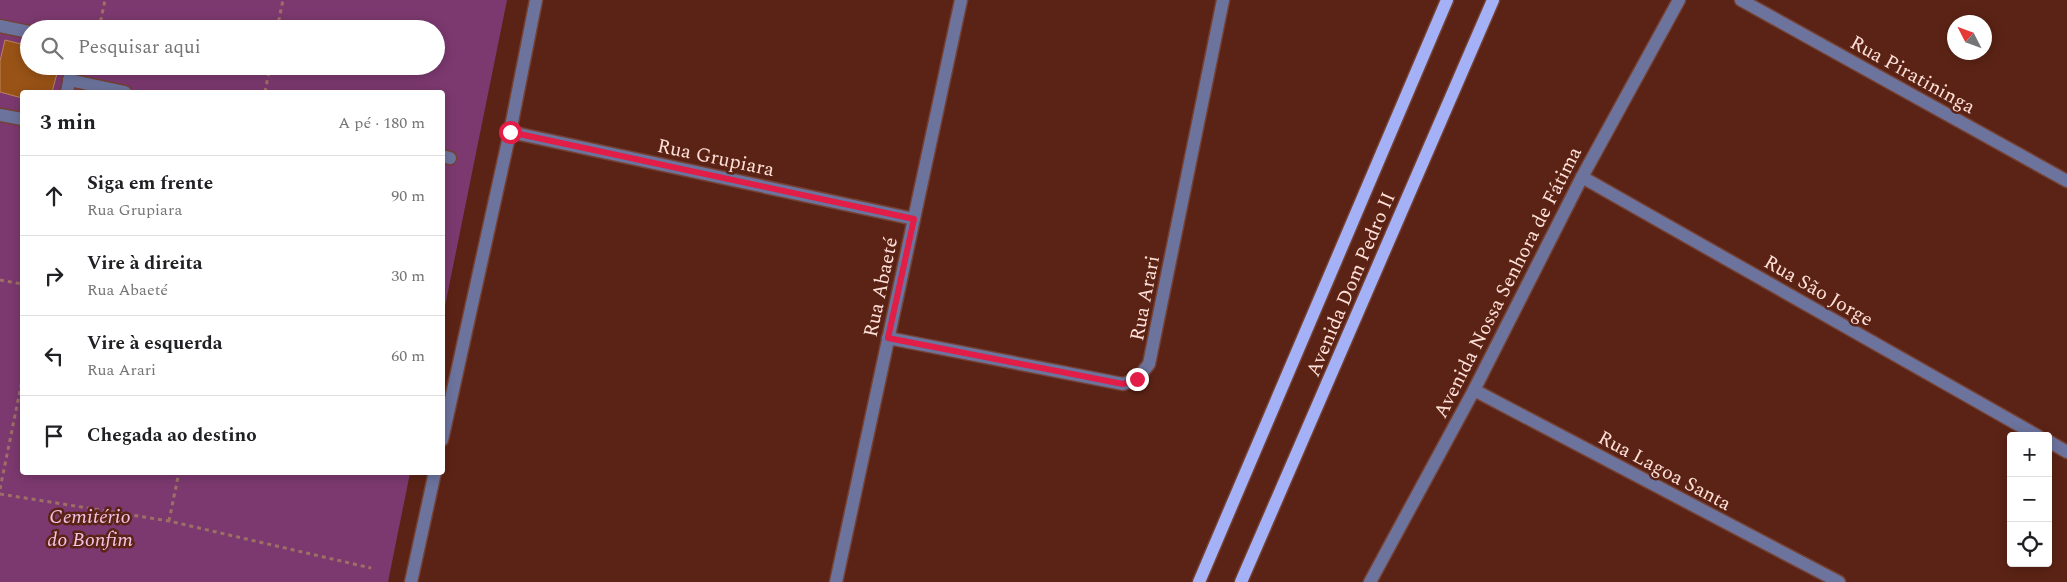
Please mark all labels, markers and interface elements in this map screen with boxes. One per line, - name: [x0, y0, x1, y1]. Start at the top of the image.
- north arrow: [1947, 15, 1992, 60]
- search box: [20, 20, 445, 75]
- street label: Rua Piratininga: [1844, 28, 1981, 122]
- text: Pesquisar aqui: [78, 33, 201, 62]
- icon: search: [38, 34, 66, 62]
- text: 3 min: [40, 107, 96, 139]
- text: A pé · 180 m: [338, 111, 425, 135]
- route start: [499, 121, 522, 144]
- street label: Rua Grupiara: [654, 131, 777, 185]
- street label: Avenida Nossa Senhora de Fátima: [1426, 141, 1590, 424]
- text: Siga em frente: [87, 169, 213, 198]
- icon: ahead: [40, 182, 68, 210]
- text: 90 m: [391, 184, 425, 208]
- street label: Avenida Dom Pedro II: [1298, 187, 1403, 382]
- text: Rua Grupiara: [87, 198, 182, 222]
- street label: Rua Abaeté: [856, 234, 906, 340]
- street label: Rua São Jorge: [1758, 247, 1879, 334]
- text: Vire à direita: [87, 249, 203, 278]
- street label: Rua Arari: [1122, 253, 1168, 343]
- icon: right: [40, 262, 68, 290]
- text: 30 m: [391, 264, 425, 288]
- text: Rua Abaeté: [87, 278, 168, 302]
- text: Vire à esquerda: [87, 329, 223, 358]
- icon: left: [40, 342, 68, 370]
- text: 60 m: [391, 344, 425, 368]
- text: Rua Arari: [87, 358, 156, 382]
- route end: [1126, 368, 1149, 391]
- text: Chegada ao destino: [87, 421, 257, 450]
- icon: arrive: [40, 422, 68, 450]
- street label: Rua Lagoa Santa: [1592, 423, 1737, 519]
- map controls: [2007, 432, 2052, 567]
- button: +: [2007, 432, 2052, 477]
- button: −: [2007, 477, 2052, 522]
- park label: Cemitério do Bonfim: [47, 502, 134, 555]
- button: locate: [2007, 522, 2052, 567]

